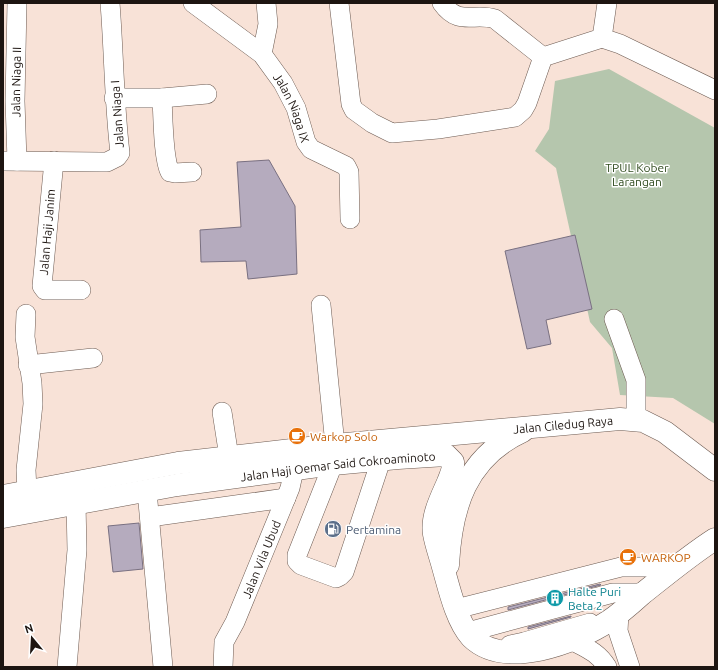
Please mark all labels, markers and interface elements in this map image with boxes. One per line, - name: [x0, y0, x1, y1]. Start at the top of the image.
- street label: Jalan Niaga II: [8, 47, 23, 118]
- street label: Jalan Niaga IX: [271, 70, 312, 145]
- street label: Jalan Niaga I: [108, 80, 126, 148]
- park label: TPUL Kober Larangan: [605, 161, 669, 188]
- street label: Jalan Haji Janim: [37, 188, 57, 276]
- street label: Jalan Ciledug Raya: [512, 413, 613, 435]
- cafe icon: Warkop Solo: [287, 426, 307, 446]
- place label: Warkop Solo: [310, 430, 378, 443]
- street label: Jalan Haji Oemar Said Cokroaminoto: [240, 449, 436, 483]
- street label: Jalan Vila Ubud: [239, 518, 283, 600]
- fuel station icon: Pertamina: [323, 519, 343, 539]
- place label: Pertamina: [346, 523, 401, 536]
- cafe icon: WARKOP: [618, 547, 638, 567]
- place label: WARKOP: [641, 551, 691, 564]
- place label: Halte Puri Beta 2: [568, 585, 621, 612]
- building icon: Halte Puri Beta 2: [545, 588, 565, 608]
- north arrow: [12, 618, 52, 658]
- text: N: [23, 622, 35, 635]

